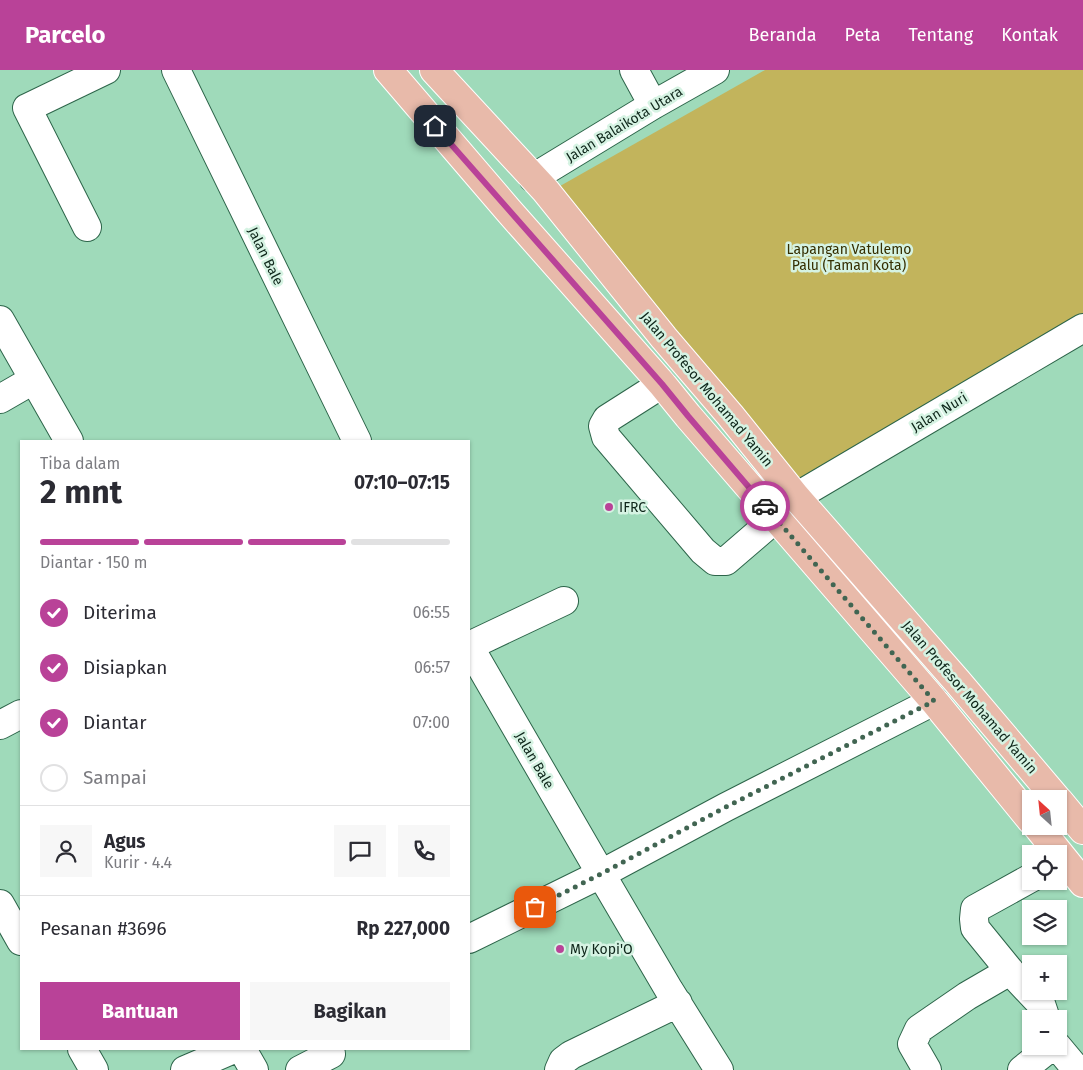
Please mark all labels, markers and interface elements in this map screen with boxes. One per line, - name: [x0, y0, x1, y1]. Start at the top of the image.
- text: Parcelo: [25, 21, 106, 49]
- text: Beranda: [749, 24, 817, 46]
- text: Peta: [845, 24, 880, 46]
- text: Tentang: [908, 24, 973, 46]
- text: Kontak: [1001, 24, 1058, 46]
- street label: Jalan Balaikota Utara: [563, 83, 686, 166]
- pin: [414, 105, 456, 147]
- icon: home: [421, 112, 449, 140]
- street label: Jalan Bale: [244, 224, 287, 288]
- park label: Lapangan Vatulemo Palu (Taman Kota): [787, 241, 911, 274]
- street label: Jalan Profesor Mohamad Yamin: [637, 308, 777, 470]
- street label: Jalan Nuri: [908, 389, 970, 436]
- text: Tiba dalam: [40, 454, 120, 473]
- text: 07:10–07:15: [354, 471, 450, 494]
- text: 2 mnt: [40, 473, 122, 511]
- courier: [740, 481, 790, 531]
- icon: car: [751, 492, 779, 520]
- place label: IFRC: [619, 499, 646, 516]
- marker: IFRC: [603, 501, 615, 513]
- text: Diantar · 150 m: [40, 553, 148, 572]
- icon: check: [40, 599, 68, 627]
- text: Diterima: [83, 601, 157, 624]
- text: 06:55: [413, 603, 450, 622]
- street label: Jalan Profesor Mohamad Yamin: [898, 617, 1041, 777]
- icon: check: [40, 654, 68, 682]
- text: Disiapkan: [83, 656, 167, 679]
- text: 06:57: [414, 658, 450, 677]
- icon: check: [40, 709, 68, 737]
- text: Diantar: [83, 711, 146, 734]
- text: 07:00: [413, 713, 450, 732]
- street label: Jalan Bale: [511, 729, 558, 792]
- text: Sampai: [83, 766, 147, 789]
- north arrow: [1022, 790, 1068, 835]
- map controls: [1022, 790, 1067, 1055]
- button: person: [40, 825, 92, 877]
- button: chat: [334, 825, 386, 877]
- button: phone: [398, 825, 450, 877]
- text: Agus: [104, 830, 146, 853]
- button: locate: [1022, 845, 1067, 890]
- text: Kurir · 4.4: [104, 853, 172, 872]
- pin: [514, 886, 556, 928]
- icon: bag: [521, 893, 549, 921]
- button: layers: [1022, 900, 1067, 945]
- text: Pesanan #3696: [40, 917, 167, 940]
- text: Rp 227,000: [356, 917, 450, 940]
- place label: My Kopi'O: [570, 941, 633, 958]
- marker: My Kopi'O: [554, 943, 566, 955]
- button: +: [1022, 955, 1067, 1000]
- button: Bantuan: [40, 982, 240, 1040]
- button: Bagikan: [250, 982, 450, 1040]
- button: −: [1022, 1010, 1067, 1055]

